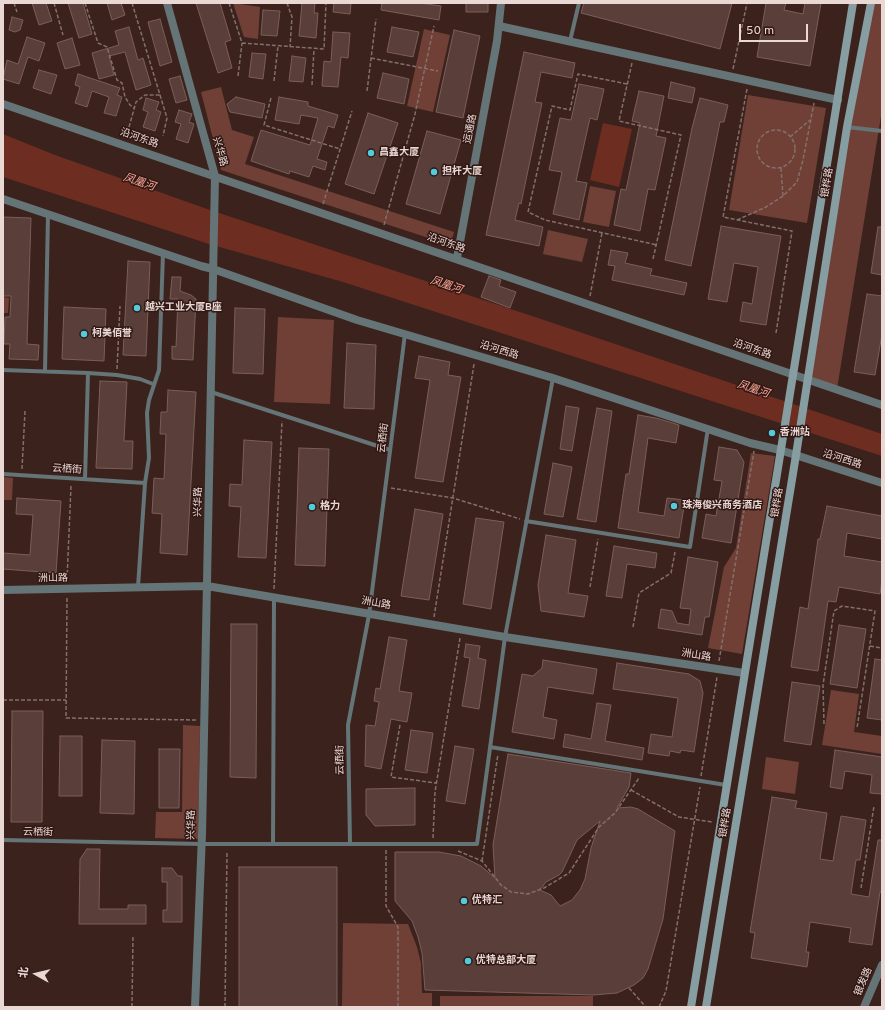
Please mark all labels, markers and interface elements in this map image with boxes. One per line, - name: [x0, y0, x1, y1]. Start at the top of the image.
- scale bar: [741, 16, 810, 42]
- text: 50 m: [746, 23, 774, 39]
- street label: 运通路: [462, 113, 480, 145]
- street label: 沿河东路: [118, 127, 160, 151]
- street label: 兴华路: [209, 136, 229, 168]
- place label: 昌鑫大厦: [379, 147, 419, 159]
- marker: 昌鑫大厦: [366, 148, 376, 158]
- place label: 担杆大厦: [442, 166, 482, 178]
- marker: 担杆大厦: [429, 167, 439, 177]
- street label: 银桦路: [820, 167, 836, 199]
- water label: 凤凰河: [121, 171, 157, 195]
- street label: 沿河东路: [425, 232, 467, 256]
- water label: 凤凰河: [428, 274, 464, 298]
- place label: 越兴工业大厦B座: [145, 302, 222, 314]
- marker: 越兴工业大厦B座: [132, 303, 142, 313]
- place label: 柯美佰誉: [92, 328, 132, 340]
- marker: 柯美佰誉: [79, 329, 89, 339]
- street label: 沿河东路: [731, 338, 773, 362]
- street label: 沿河西路: [478, 339, 520, 363]
- water label: 凤凰河: [735, 378, 771, 402]
- street label: 云栖街: [376, 422, 392, 454]
- place label: 香洲站: [780, 427, 810, 439]
- marker: 香洲站: [767, 428, 777, 438]
- street label: 沿河西路: [821, 448, 863, 472]
- street label: 云栖街: [52, 463, 82, 477]
- street label: 兴华路: [193, 487, 205, 517]
- street label: 银桦路: [770, 487, 786, 519]
- place label: 珠海俊兴商务酒店: [682, 500, 762, 512]
- place label: 格力: [320, 501, 340, 513]
- marker: 珠海俊兴商务酒店: [669, 501, 679, 511]
- marker: 格力: [307, 502, 317, 512]
- street label: 洲山路: [38, 573, 68, 585]
- street label: 洲山路: [360, 595, 392, 613]
- street label: 洲山路: [680, 648, 712, 664]
- street label: 云栖街: [335, 745, 347, 775]
- street label: 银桦路: [718, 807, 734, 839]
- street label: 兴华路: [186, 810, 198, 840]
- street label: 云栖街: [23, 827, 53, 839]
- place label: 优特汇: [472, 895, 502, 907]
- marker: 优特汇: [459, 896, 469, 906]
- north arrow: [16, 954, 56, 994]
- place label: 优特总部大厦: [476, 955, 536, 967]
- marker: 优特总部大厦: [463, 956, 473, 966]
- text: 北: [16, 966, 32, 979]
- street label: 银发路: [853, 966, 875, 998]

